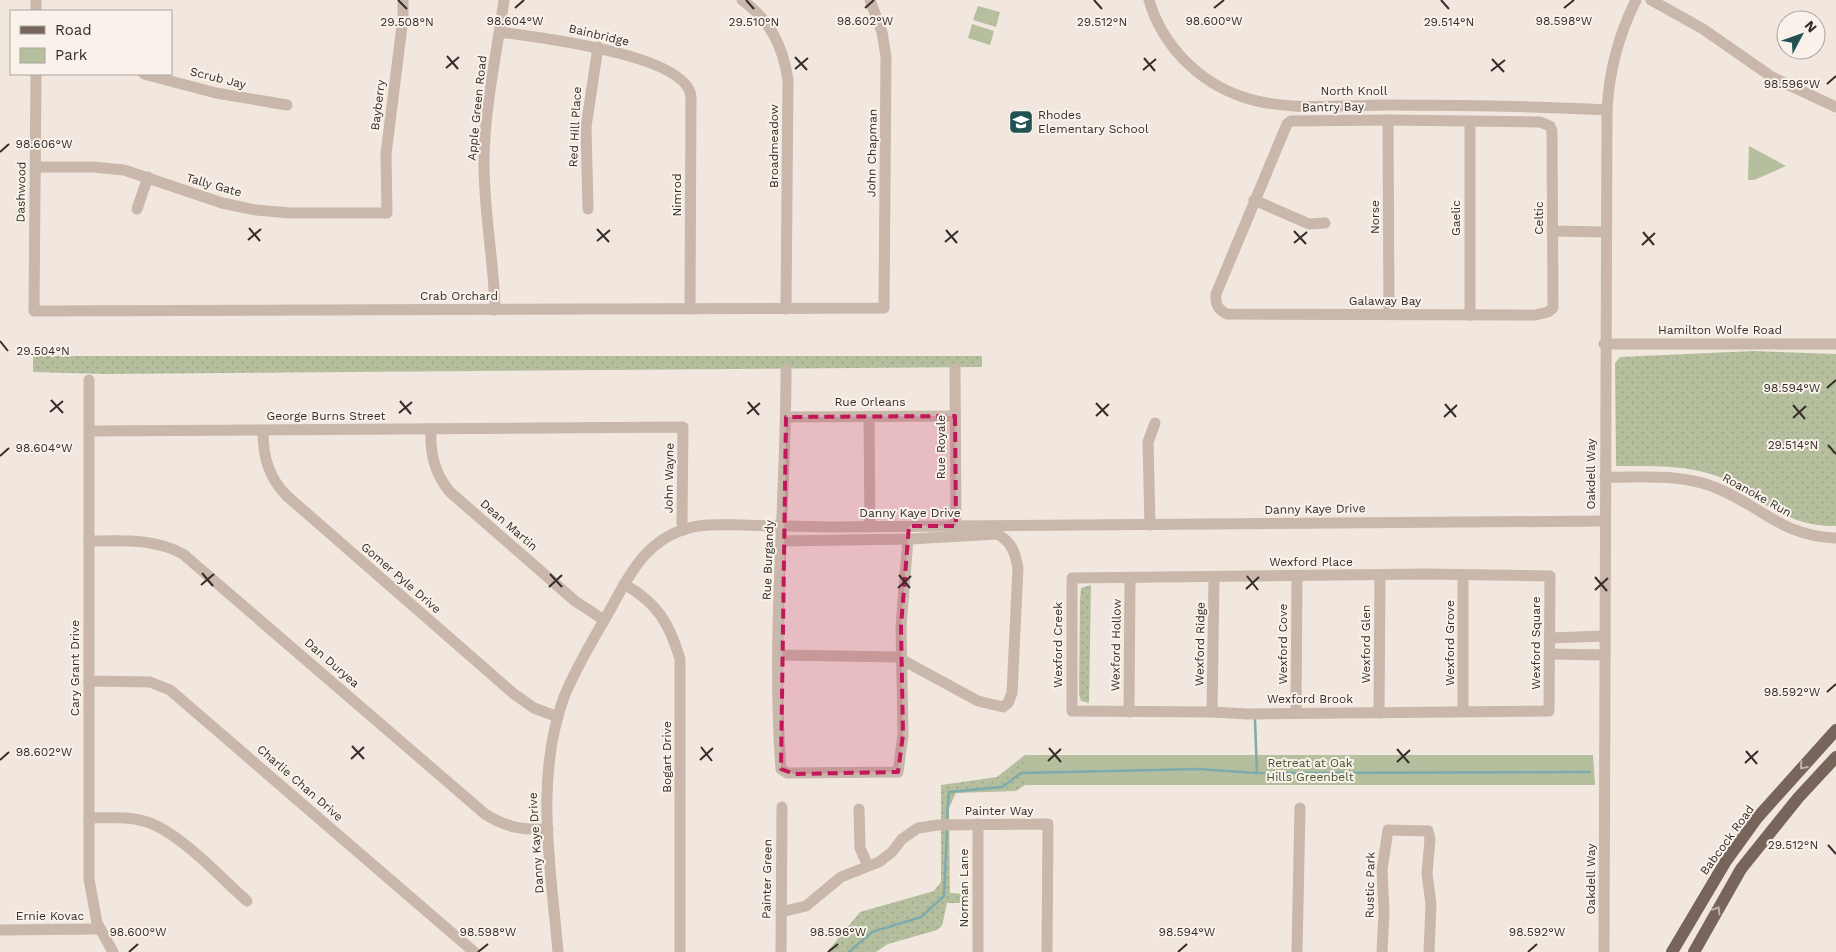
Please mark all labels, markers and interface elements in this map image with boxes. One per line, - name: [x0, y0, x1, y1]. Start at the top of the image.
- legend: [10, 10, 172, 75]
- north arrow: [1776, 10, 1826, 60]
- text: 98.604°W: [487, 14, 544, 28]
- text: 98.602°W: [837, 14, 894, 28]
- text: 98.600°W: [1185, 14, 1243, 28]
- text: 98.598°W: [1536, 14, 1593, 28]
- text: 29.508°N: [380, 15, 434, 29]
- text: 29.510°N: [729, 15, 779, 29]
- text: 29.512°N: [1077, 15, 1127, 29]
- text: 29.514°N: [1424, 15, 1474, 29]
- text: N: [1801, 17, 1820, 36]
- text: Road: [55, 21, 92, 39]
- street label: Bainbridge: [567, 21, 631, 49]
- text: Park: [55, 46, 88, 64]
- street label: Apple Green Road: [465, 55, 489, 161]
- street label: Scrub Jay: [189, 64, 248, 92]
- text: 98.596°W: [1764, 77, 1821, 91]
- street label: Bayberry: [368, 78, 388, 131]
- street label: North Knoll: [1321, 84, 1388, 98]
- street label: Red Hill Place: [566, 86, 584, 168]
- street label: Bantry Bay: [1302, 99, 1365, 115]
- street label: Broadmeadow: [767, 104, 781, 188]
- place label: Rhodes Elementary School: [1038, 108, 1149, 136]
- street label: John Chapman: [864, 109, 880, 197]
- school or university icon: Rhodes Elementary School: [1008, 109, 1034, 135]
- text: 98.606°W: [16, 137, 73, 151]
- street label: Dashwood: [13, 161, 29, 223]
- street label: Tally Gate: [185, 170, 243, 200]
- street label: Nimrod: [670, 174, 684, 216]
- street label: Norse: [1368, 200, 1382, 234]
- street label: Gaelic: [1449, 200, 1463, 236]
- street label: Celtic: [1532, 201, 1546, 235]
- street label: Crab Orchard: [420, 289, 498, 303]
- street label: Galaway Bay: [1349, 294, 1422, 308]
- street label: Hamilton Wolfe Road: [1658, 323, 1782, 337]
- text: 29.504°N: [16, 344, 70, 358]
- text: 98.594°W: [1764, 381, 1821, 395]
- street label: Rue Orleans: [834, 395, 906, 409]
- street label: George Burns Street: [267, 409, 385, 423]
- street label: Rue Royale: [934, 415, 948, 479]
- street label: Oakdell Way: [1584, 438, 1598, 510]
- text: 29.514°N: [1768, 438, 1818, 452]
- text: 98.604°W: [16, 441, 73, 455]
- street label: John Wayne: [661, 443, 677, 513]
- street label: Roanoke Run: [1720, 470, 1794, 520]
- street label: Dean Martin: [478, 496, 540, 554]
- street label: Danny Kaye Drive: [1264, 501, 1366, 517]
- street label: Danny Kaye Drive: [859, 506, 961, 520]
- street label: Rue Burgandy: [760, 519, 776, 600]
- street label: Gomer Pyle Drive: [358, 540, 444, 616]
- street label: Wexford Place: [1269, 555, 1353, 569]
- street label: Wexford Square: [1529, 596, 1543, 690]
- street label: Wexford Hollow: [1108, 599, 1124, 691]
- street label: Wexford Grove: [1443, 600, 1457, 686]
- street label: Wexford Creek: [1051, 602, 1065, 688]
- street label: Wexford Ridge: [1192, 602, 1208, 686]
- street label: Wexford Cove: [1276, 603, 1290, 684]
- street label: Wexford Glen: [1359, 605, 1373, 684]
- street label: Cary Grant Drive: [68, 620, 82, 716]
- street label: Dan Duryea: [302, 635, 362, 691]
- text: 98.592°W: [1764, 685, 1821, 699]
- street label: Wexford Brook: [1267, 692, 1353, 706]
- street label: Bogart Drive: [660, 721, 674, 793]
- street label: Charlie Chan Drive: [254, 742, 346, 824]
- text: 98.602°W: [16, 745, 73, 759]
- park label: Retreat at Oak Hills Greenbelt: [1266, 756, 1354, 784]
- one-way arrow: [1801, 760, 1809, 769]
- street label: Danny Kaye Drive: [525, 792, 547, 894]
- street label: Babcock Road: [1697, 802, 1757, 878]
- street label: Painter Way: [965, 804, 1034, 818]
- text: 29.512°N: [1768, 838, 1818, 852]
- street label: Painter Green: [759, 839, 775, 919]
- street label: Oakdell Way: [1584, 843, 1598, 915]
- street label: Norman Lane: [957, 848, 971, 927]
- street label: Rustic Park: [1362, 851, 1378, 918]
- one-way arrow: [1710, 906, 1720, 915]
- street label: Ernie Kovac: [16, 909, 84, 923]
- text: 98.600°W: [109, 925, 167, 939]
- text: 98.598°W: [460, 925, 517, 939]
- text: 98.596°W: [810, 925, 867, 939]
- text: 98.594°W: [1159, 925, 1216, 939]
- text: 98.592°W: [1509, 925, 1566, 939]

